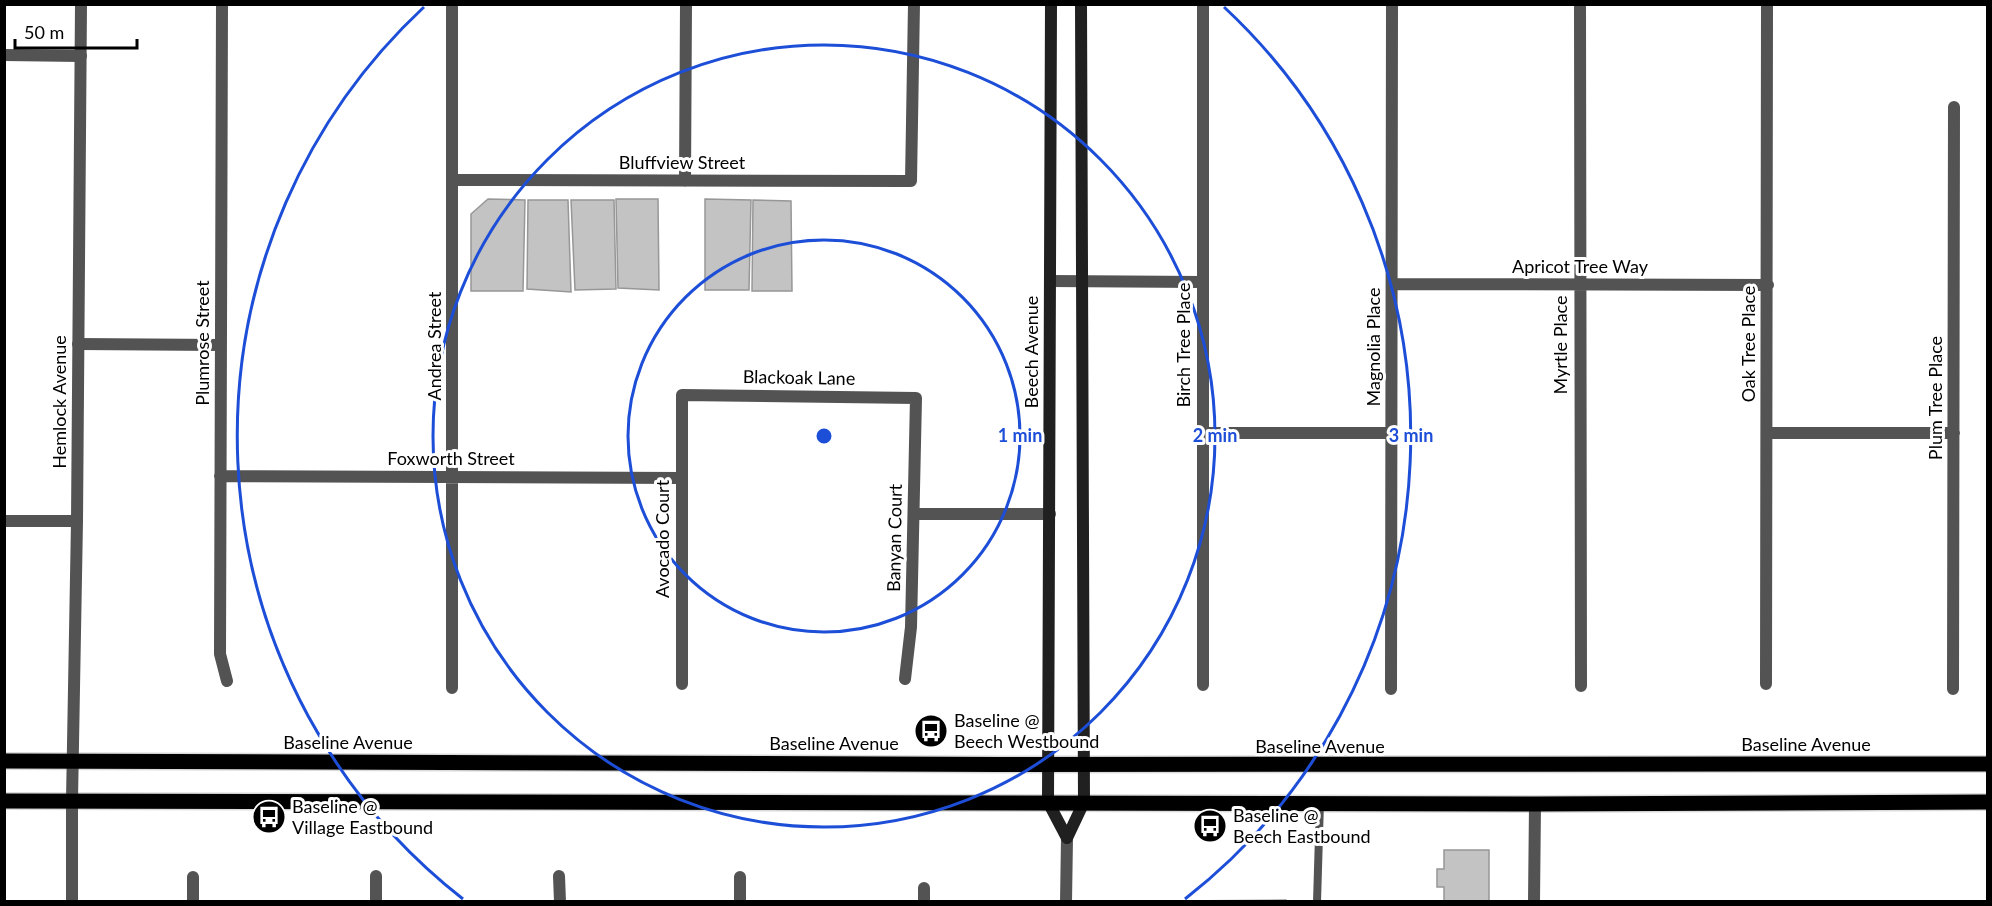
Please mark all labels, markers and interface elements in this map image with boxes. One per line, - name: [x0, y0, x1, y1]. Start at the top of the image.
- scale bar: [15, 12, 136, 50]
- text: 50 m: [24, 21, 64, 43]
- street label: Bluffview Street: [619, 151, 746, 173]
- street label: Apricot Tree Way: [1512, 255, 1649, 277]
- street label: Plumrose Street: [191, 280, 213, 406]
- street label: Birch Tree Place: [1172, 283, 1194, 408]
- street label: Oak Tree Place: [1737, 286, 1759, 402]
- street label: Magnolia Place: [1362, 287, 1384, 407]
- street label: Andrea Street: [423, 291, 445, 400]
- street label: Myrtle Place: [1549, 295, 1571, 395]
- street label: Beech Avenue: [1020, 296, 1042, 408]
- street label: Hemlock Avenue: [48, 335, 70, 469]
- street label: Plum Tree Place: [1924, 336, 1946, 460]
- street label: Blackoak Lane: [743, 365, 855, 389]
- text: 1 min: [998, 424, 1042, 446]
- text: 2 min: [1193, 424, 1237, 446]
- text: 3 min: [1389, 424, 1433, 446]
- centre of rings: [814, 426, 834, 446]
- street label: Foxworth Street: [387, 447, 515, 469]
- street label: Avocado Court: [651, 479, 673, 598]
- street label: Banyan Court: [882, 483, 906, 592]
- place label: Baseline @ Beech Westbound: [954, 709, 1099, 752]
- bus stop icon: Baseline @ Beech Westbound: [913, 713, 949, 749]
- street label: Baseline Avenue: [283, 731, 413, 753]
- street label: Baseline Avenue: [769, 732, 899, 754]
- street label: Baseline Avenue: [1741, 733, 1871, 755]
- street label: Baseline Avenue: [1255, 735, 1385, 757]
- place label: Baseline @ Village Eastbound: [292, 795, 433, 838]
- bus stop icon: Baseline @ Village Eastbound: [251, 799, 287, 835]
- place label: Baseline @ Beech Eastbound: [1233, 804, 1371, 847]
- bus stop icon: Baseline @ Beech Eastbound: [1192, 808, 1228, 844]

